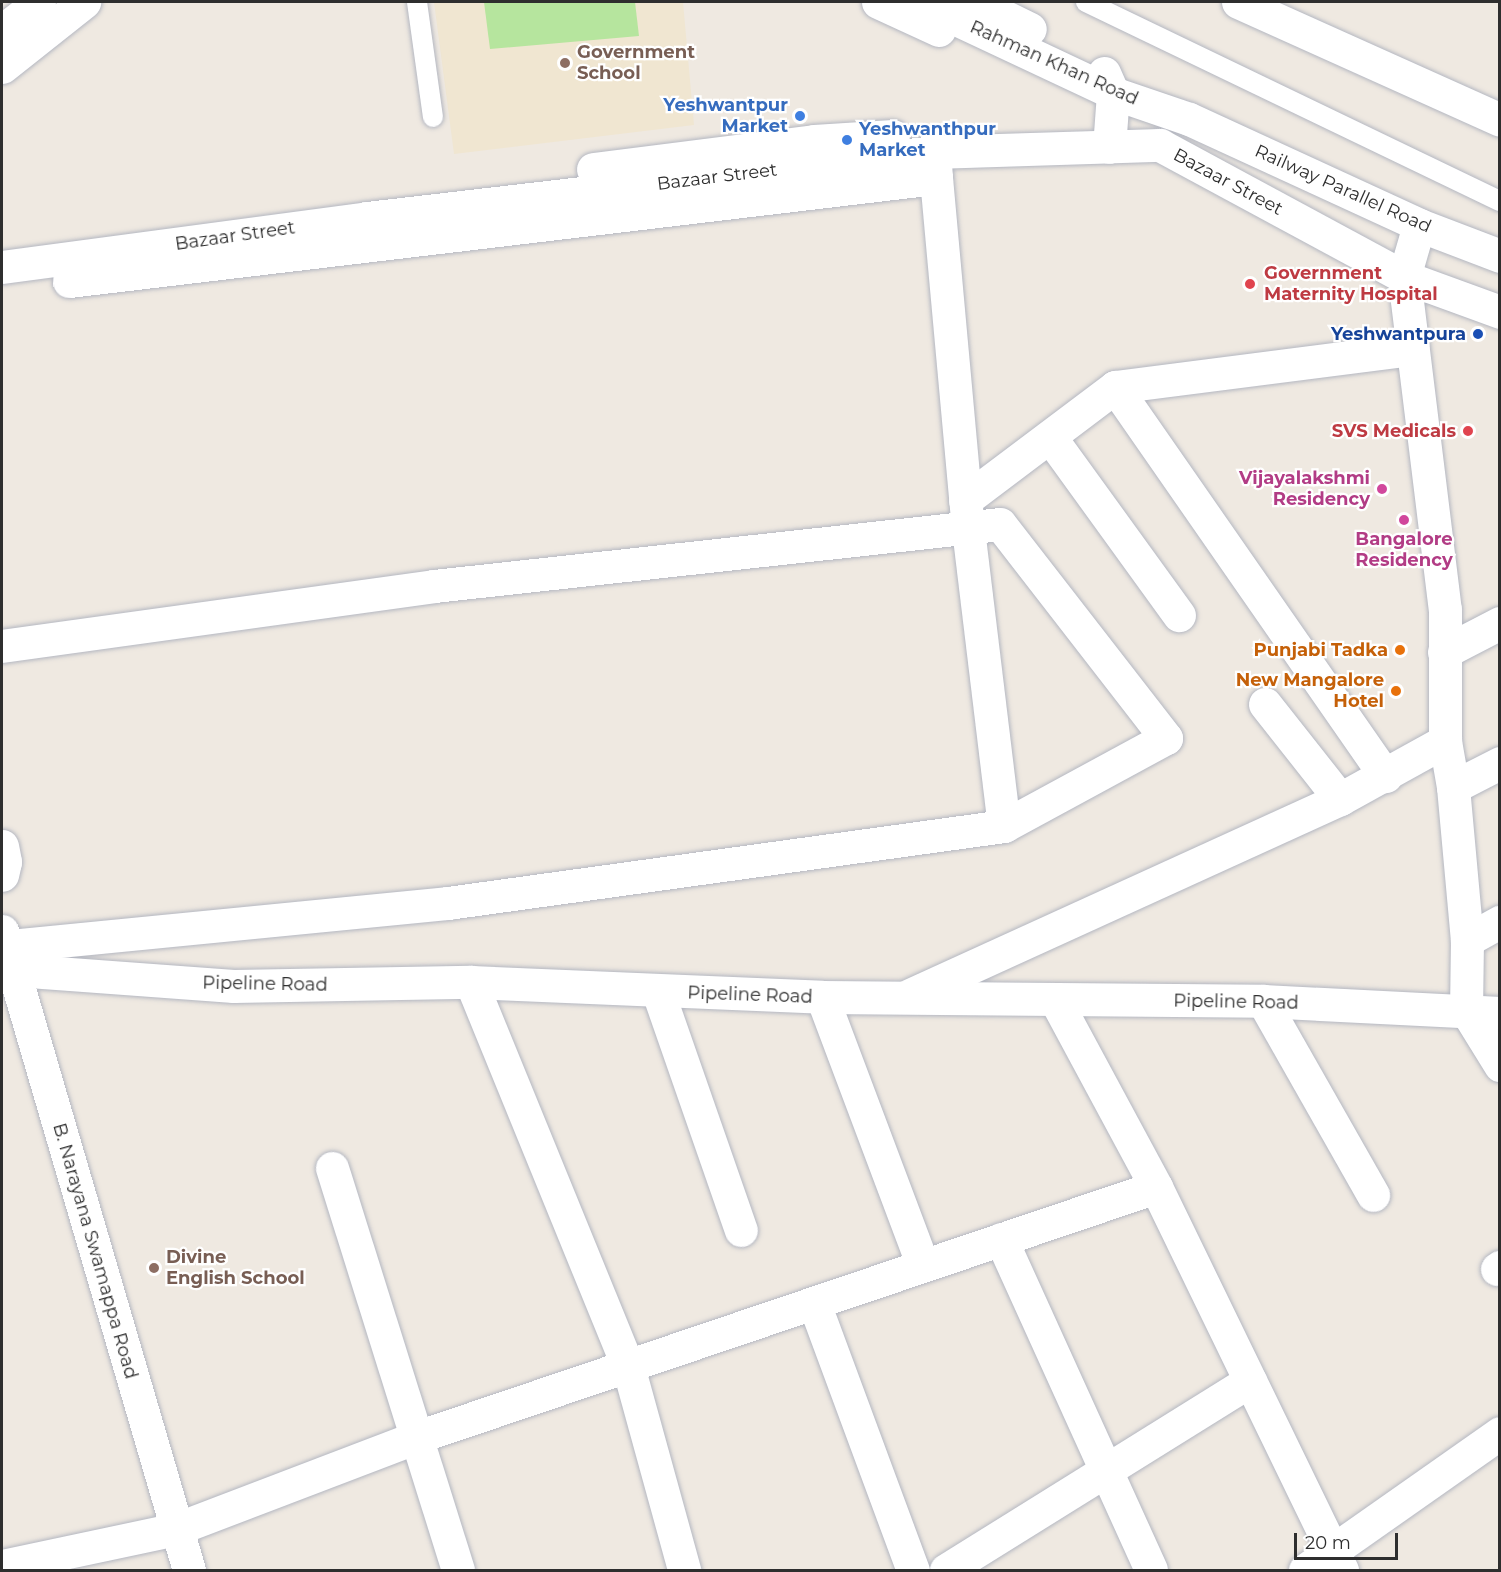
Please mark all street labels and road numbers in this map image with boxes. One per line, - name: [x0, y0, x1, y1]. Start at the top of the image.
- street label: Rahman Khan Road: [967, 16, 1141, 110]
- street label: Railway Parallel Road: [1251, 140, 1435, 238]
- street label: Bazaar Street: [1170, 144, 1286, 220]
- street label: Bazaar Street: [656, 159, 778, 195]
- street label: Bazaar Street: [174, 217, 296, 255]
- street label: Pipeline Road: [202, 972, 328, 996]
- street label: Pipeline Road: [687, 982, 813, 1008]
- street label: Pipeline Road: [1173, 990, 1299, 1014]
- street label: B. Narayana Swamappa Road: [48, 1121, 142, 1381]

